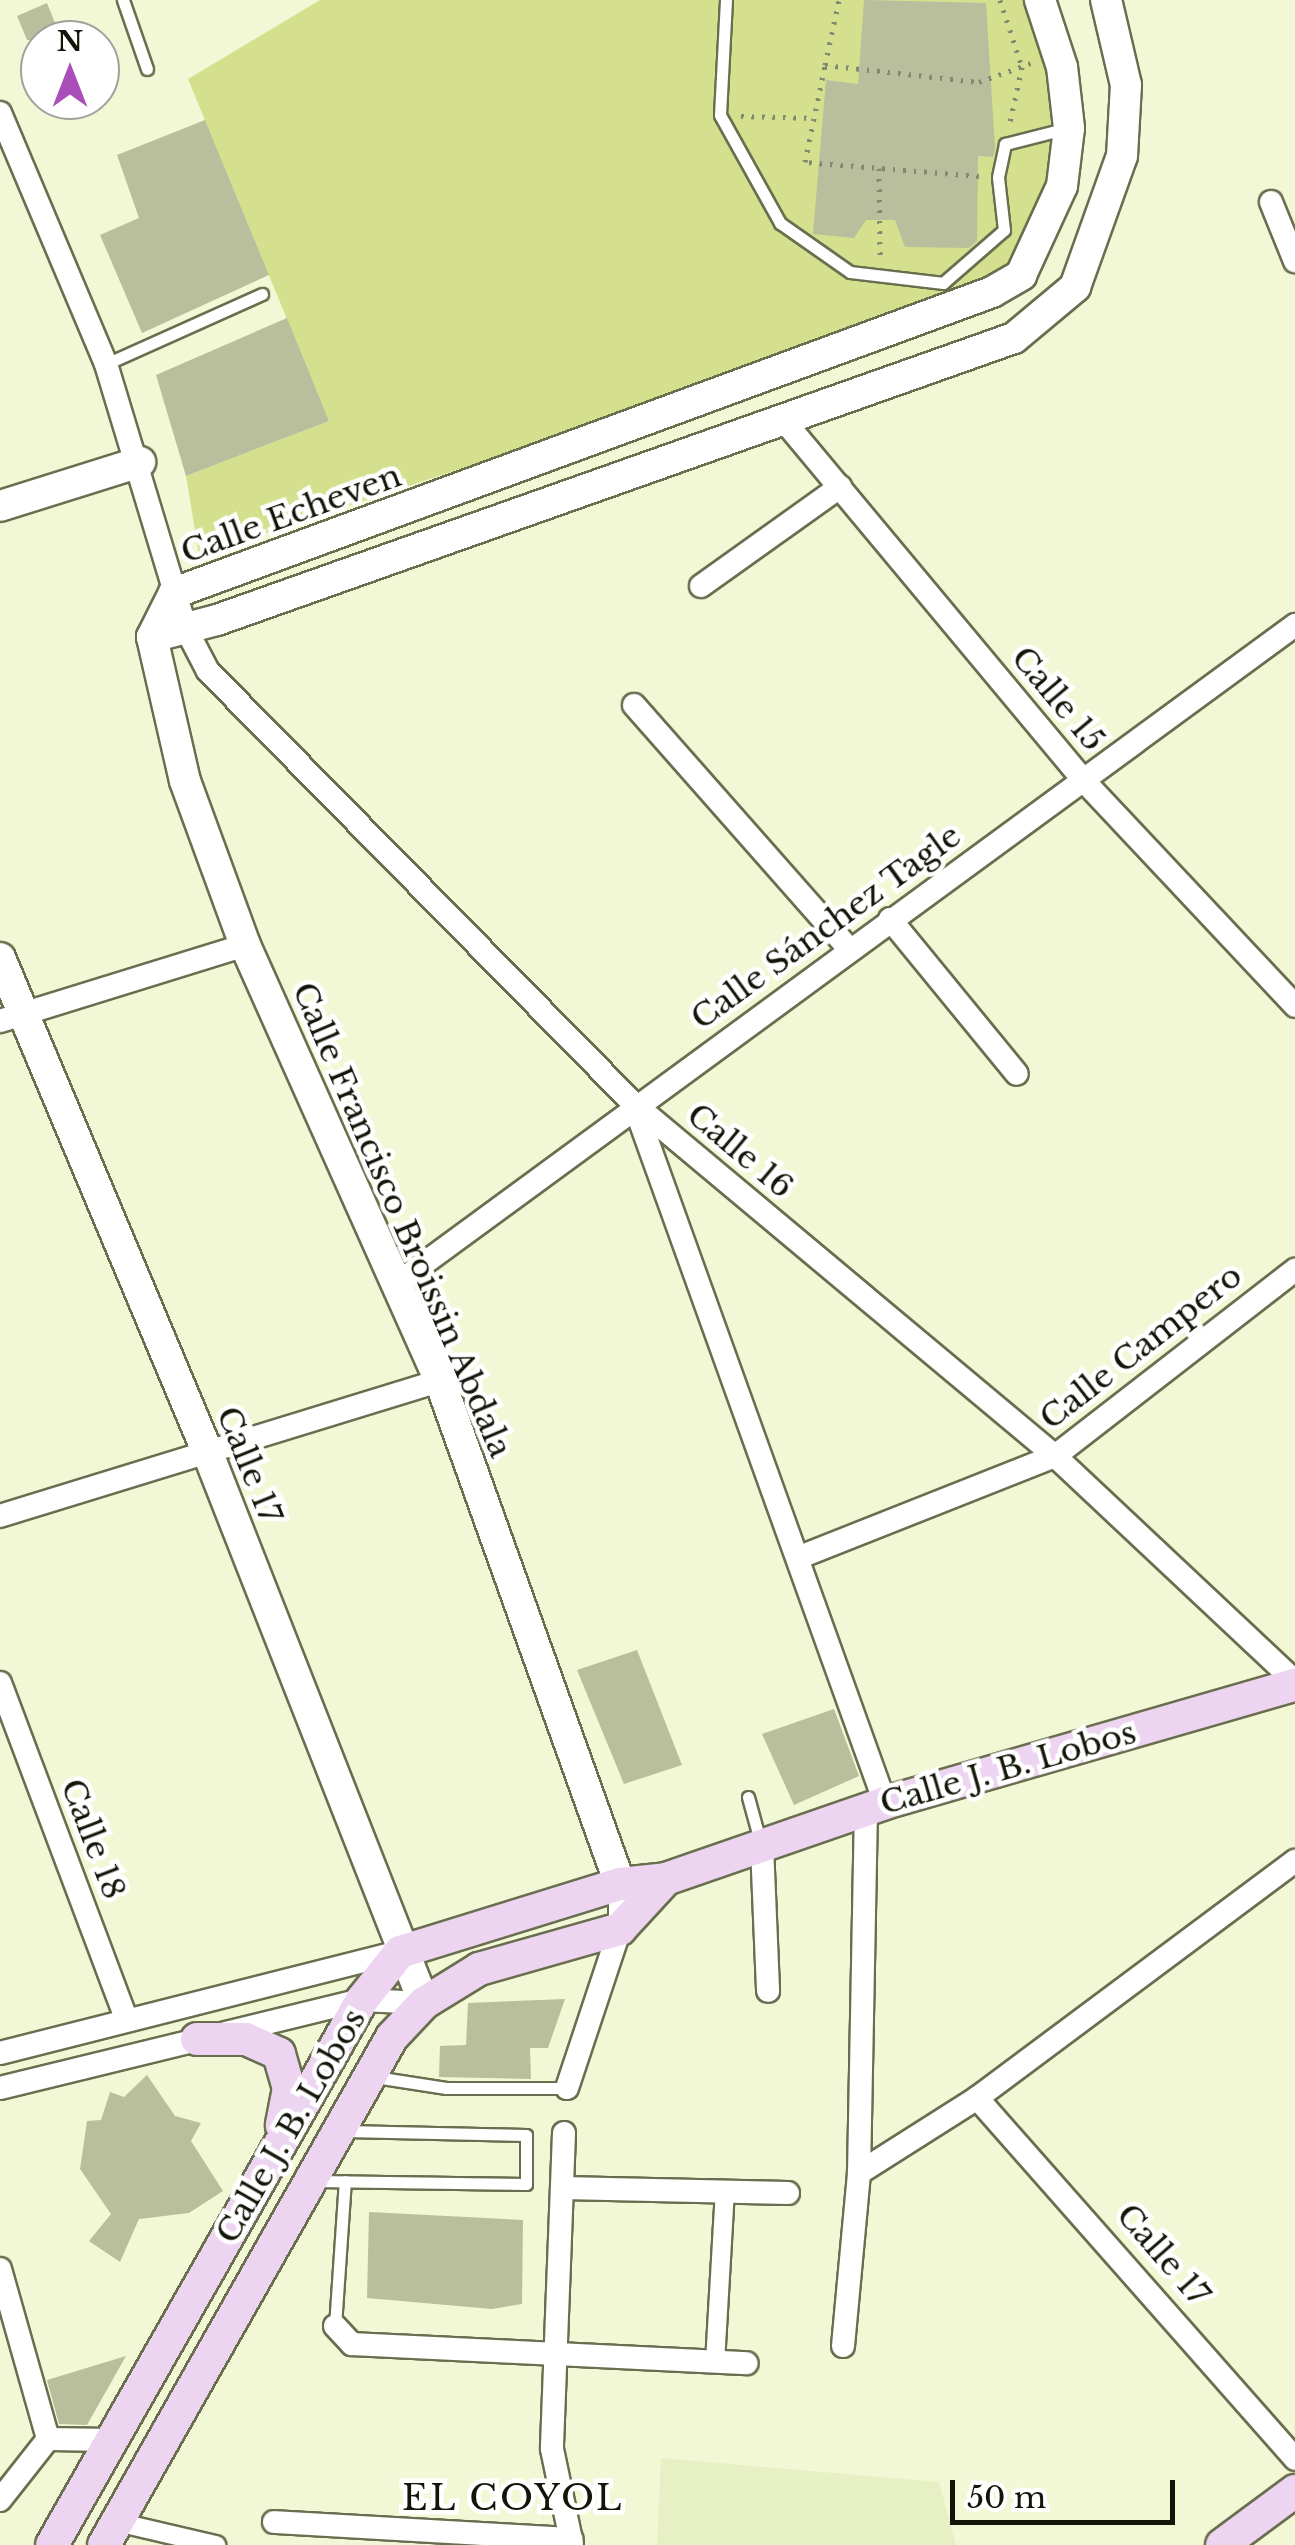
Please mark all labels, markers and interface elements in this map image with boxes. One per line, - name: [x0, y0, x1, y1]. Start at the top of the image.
- north arrow: [20, 20, 120, 120]
- text: N: [57, 24, 83, 59]
- street label: Calle Echeven: [176, 456, 406, 572]
- street label: Calle 15: [1003, 639, 1113, 759]
- street label: Calle Sánchez Tagle: [683, 816, 969, 1038]
- street label: Calle Francisco Broissin Abdala: [284, 976, 520, 1464]
- street label: Calle 16: [679, 1096, 801, 1206]
- street label: Calle Campero: [1033, 1256, 1249, 1438]
- street label: Calle 17: [208, 1401, 290, 1529]
- street label: Calle J. B. Lobos: [876, 1713, 1140, 1823]
- street label: Calle 18: [53, 1774, 133, 1904]
- street label: Calle J. B. Lobos: [208, 2002, 374, 2250]
- street label: Calle 17: [1108, 2196, 1218, 2314]
- scale bar: [955, 2460, 1180, 2522]
- district label: EL COYOL: [401, 2477, 625, 2519]
- text: 50 m: [967, 2479, 1046, 2516]

